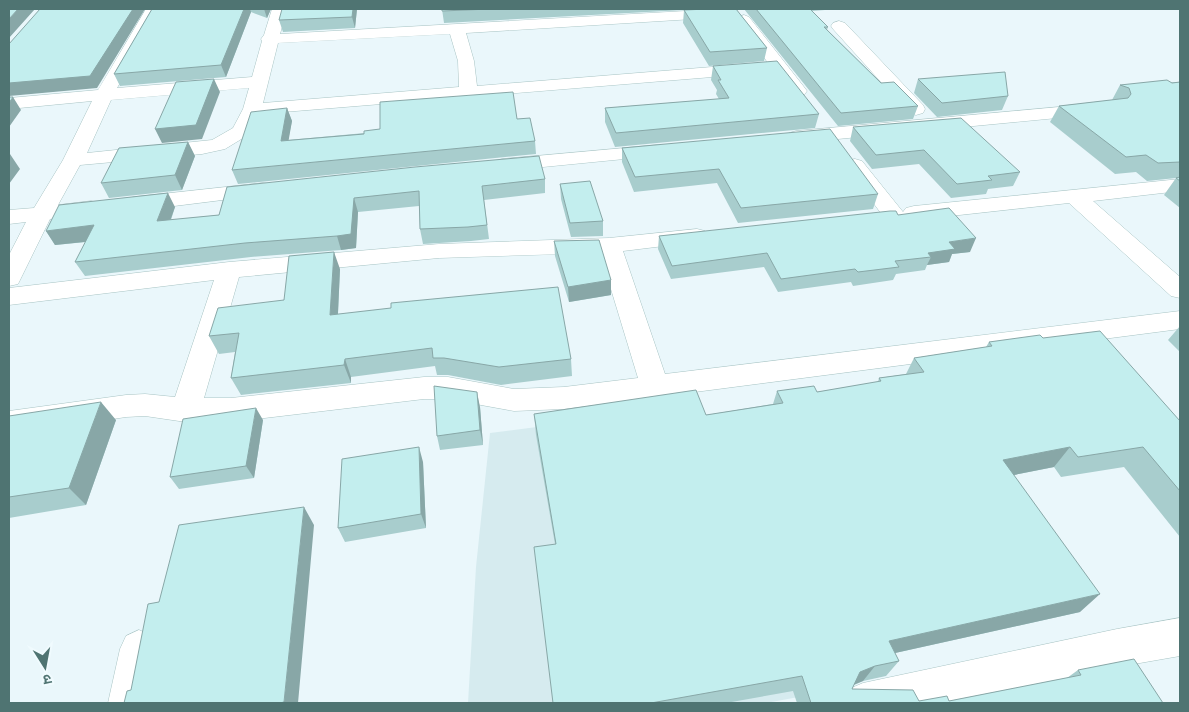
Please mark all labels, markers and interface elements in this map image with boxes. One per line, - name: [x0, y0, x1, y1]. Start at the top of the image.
- north arrow: [20, 642, 70, 692]
- text: उ: [41, 671, 53, 689]

